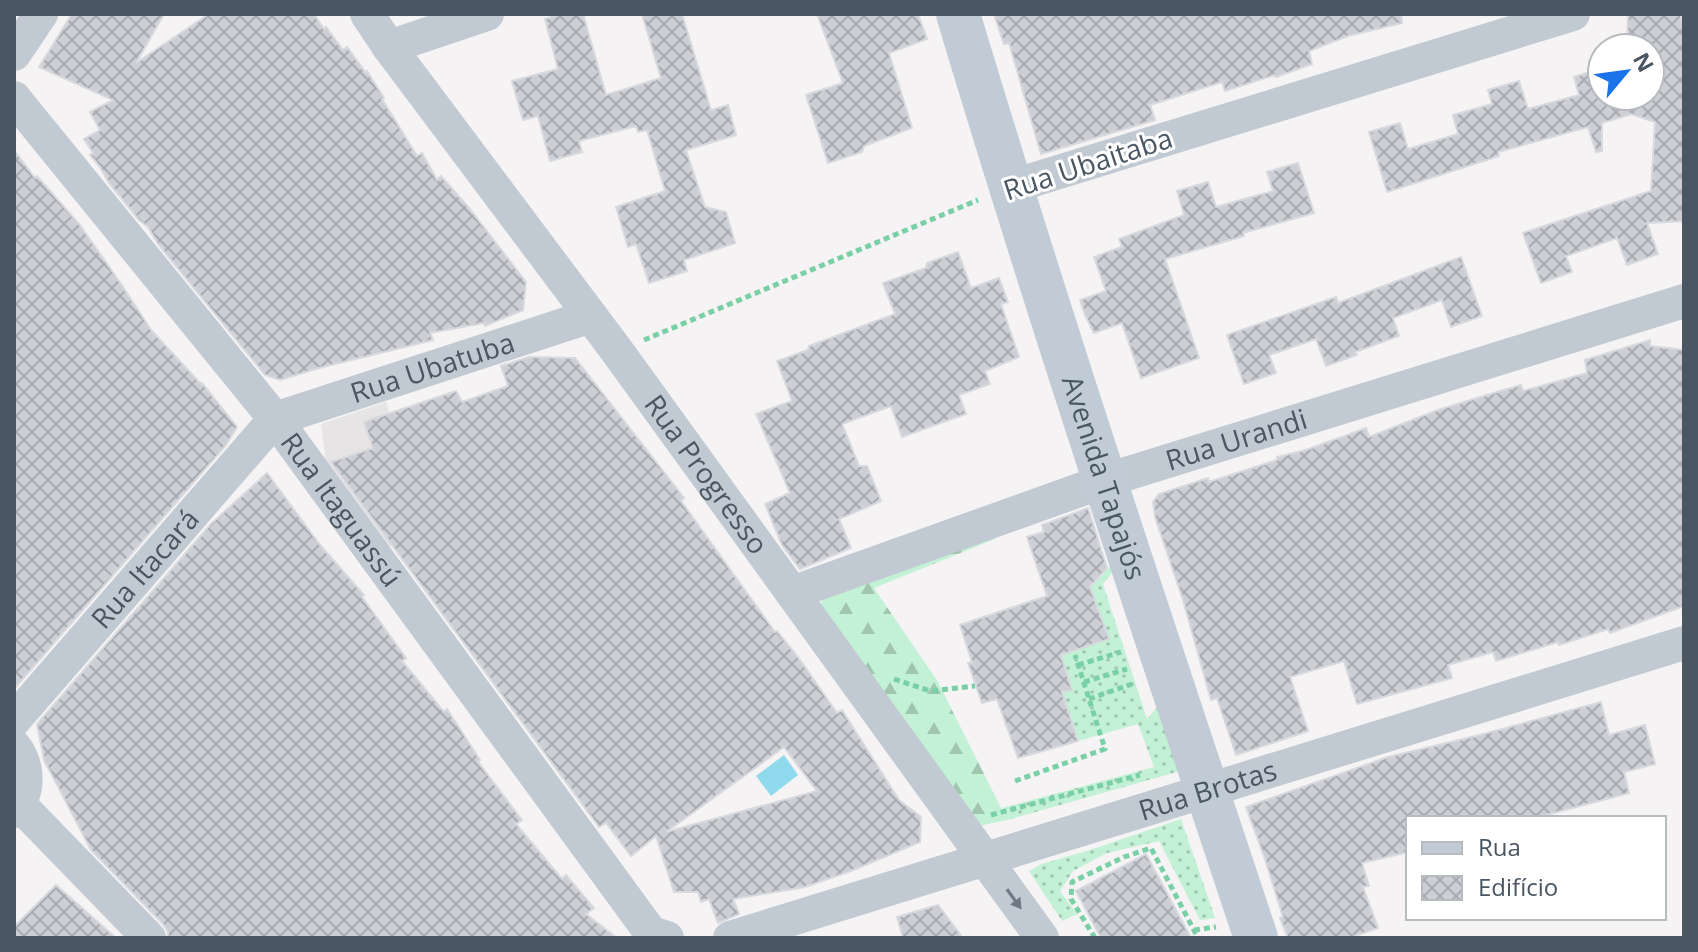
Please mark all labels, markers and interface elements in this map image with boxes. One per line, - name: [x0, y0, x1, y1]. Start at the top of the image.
- north arrow: [1586, 32, 1666, 112]
- text: N: [1627, 47, 1662, 77]
- street label: Rua Ubaitaba: [998, 118, 1177, 208]
- street label: Rua Ubatuba: [345, 322, 519, 411]
- street label: Avenida Tapajós: [1054, 370, 1156, 584]
- street label: Rua Progresso: [637, 386, 778, 561]
- street label: Rua Urandi: [1161, 399, 1311, 479]
- street label: Rua Itaguassú: [273, 424, 411, 594]
- street label: Rua Itacará: [82, 500, 207, 636]
- street label: Rua Brotas: [1134, 750, 1281, 829]
- legend: [1406, 816, 1666, 920]
- text: Rua: [1478, 830, 1521, 863]
- text: Edifício: [1478, 870, 1558, 903]
- one-way arrow: [1006, 888, 1021, 909]

